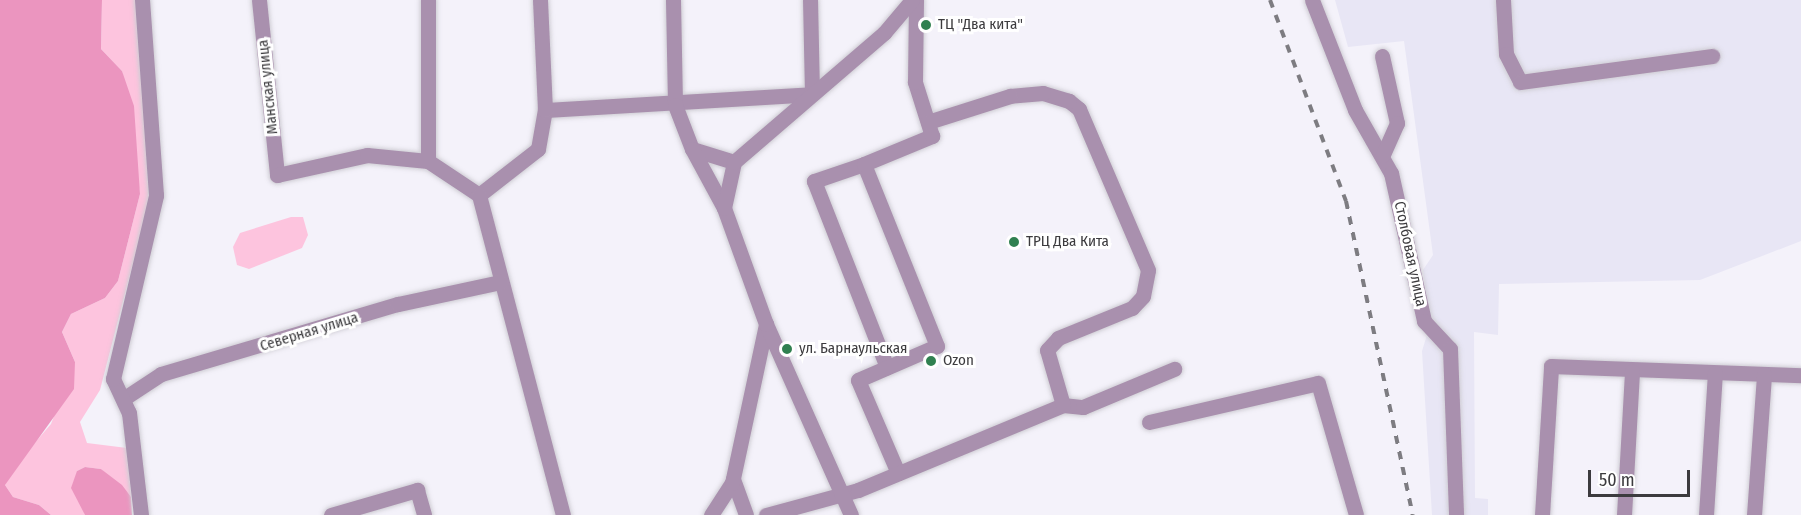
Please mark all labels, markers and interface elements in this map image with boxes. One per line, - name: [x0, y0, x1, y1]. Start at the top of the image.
- place label: ТЦ "Два кита": [938, 16, 1023, 34]
- marker: ТЦ "Два кита": [919, 18, 933, 32]
- street label: Манская улица: [254, 39, 282, 135]
- street label: Столбовая улица: [1390, 200, 1430, 308]
- place label: ТРЦ Два Кита: [1026, 233, 1109, 251]
- marker: ТРЦ Два Кита: [1007, 235, 1021, 249]
- street label: Северная улица: [258, 309, 360, 355]
- place label: ул. Барнаульская: [799, 340, 907, 358]
- marker: ул. Барнаульская: [780, 342, 794, 356]
- place label: Ozon: [943, 352, 974, 370]
- marker: Ozon: [924, 354, 938, 368]
- scale bar: [1591, 458, 1693, 496]
- text: 50 m: [1599, 469, 1635, 491]

